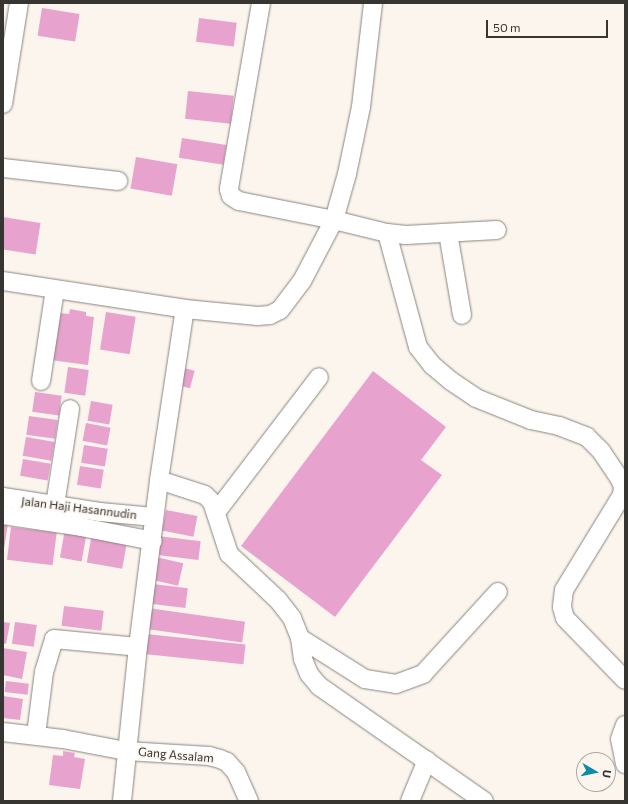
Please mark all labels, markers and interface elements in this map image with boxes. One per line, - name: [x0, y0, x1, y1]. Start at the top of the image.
- scale bar: [488, 12, 610, 38]
- text: 50 m: [493, 20, 521, 34]
- street label: Jalan Haji Hasannudin: [20, 494, 138, 522]
- street label: Gang Assalam: [138, 745, 214, 765]
- north arrow: [576, 752, 616, 792]
- text: U: [600, 769, 614, 779]

